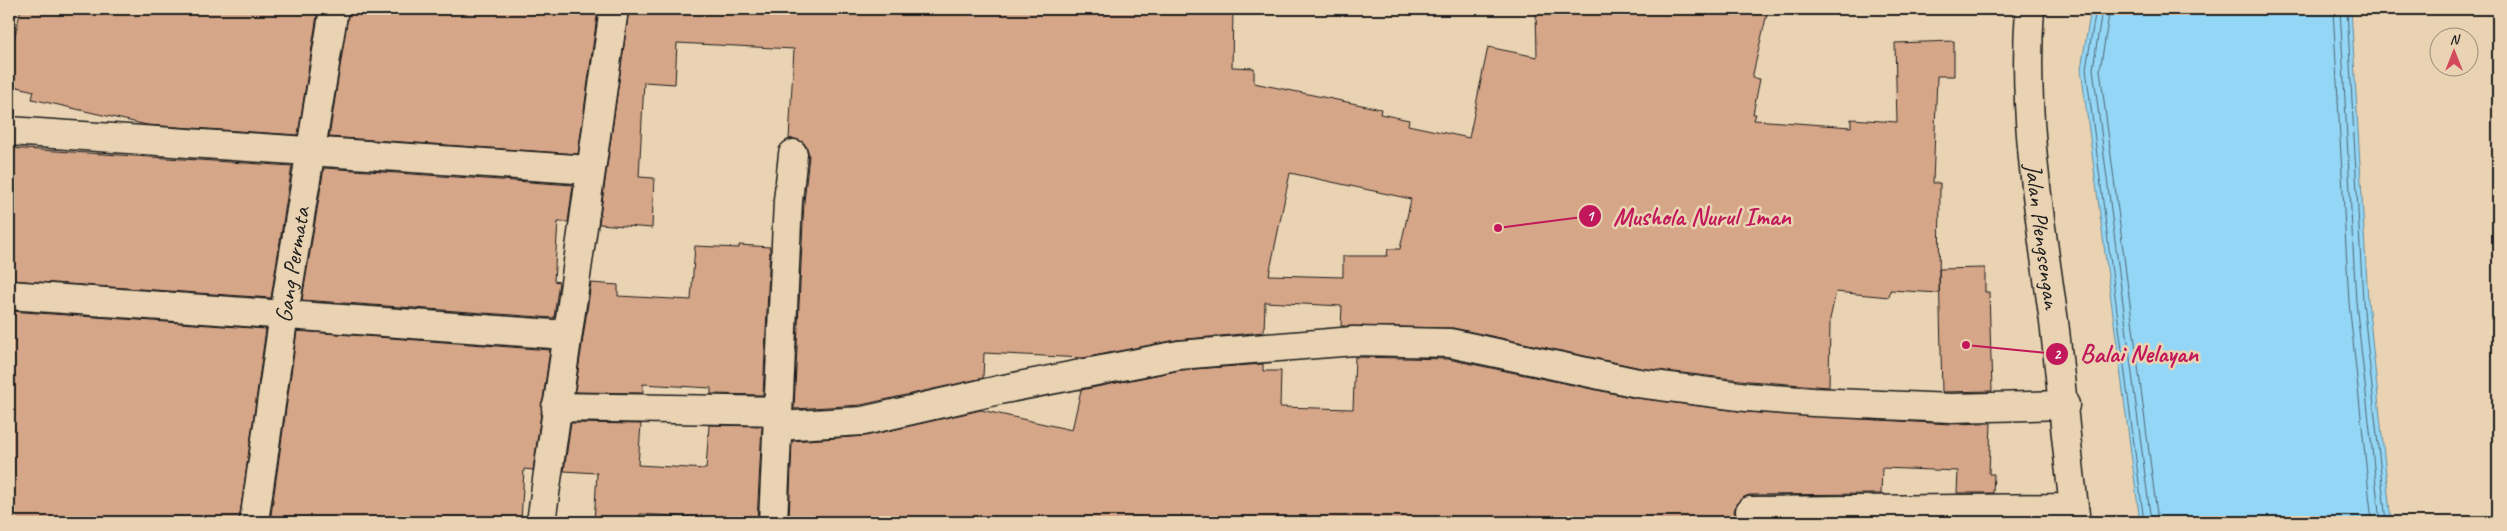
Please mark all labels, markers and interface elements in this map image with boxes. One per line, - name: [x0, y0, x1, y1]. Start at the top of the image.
- north arrow: [2430, 28, 2480, 78]
- text: N: [2450, 31, 2461, 48]
- street label: Jalan Plengsengan: [2018, 161, 2067, 312]
- callout: Mushola Nurul Iman: [1578, 196, 1801, 236]
- text: Mushola Nurul Iman: [1613, 201, 1792, 233]
- street label: Gang Permata: [268, 203, 317, 324]
- text: 1: [1587, 207, 1596, 226]
- callout: Balai Nelayan: [2044, 334, 2209, 374]
- text: Balai Nelayan: [2080, 338, 2199, 370]
- text: 2: [2054, 345, 2062, 364]

